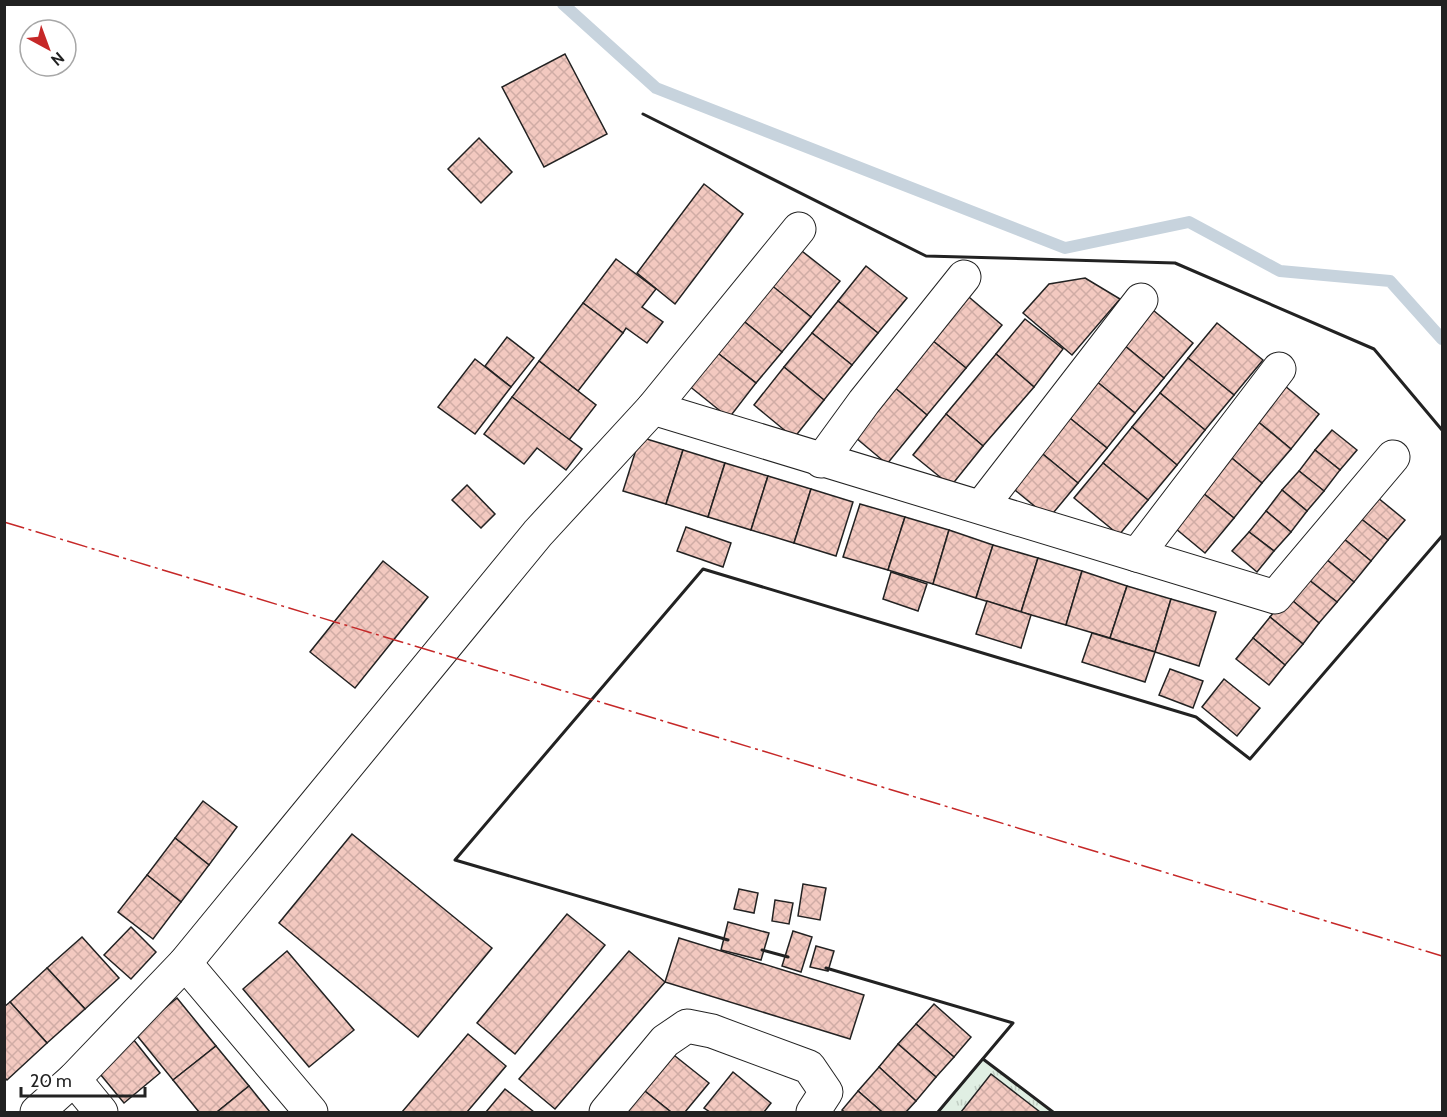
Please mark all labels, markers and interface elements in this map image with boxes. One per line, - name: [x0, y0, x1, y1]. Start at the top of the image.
- north arrow: [18, 18, 78, 78]
- text: N: [47, 48, 68, 70]
- scale bar: [21, 1060, 146, 1098]
- text: 20 m: [30, 1070, 72, 1092]

